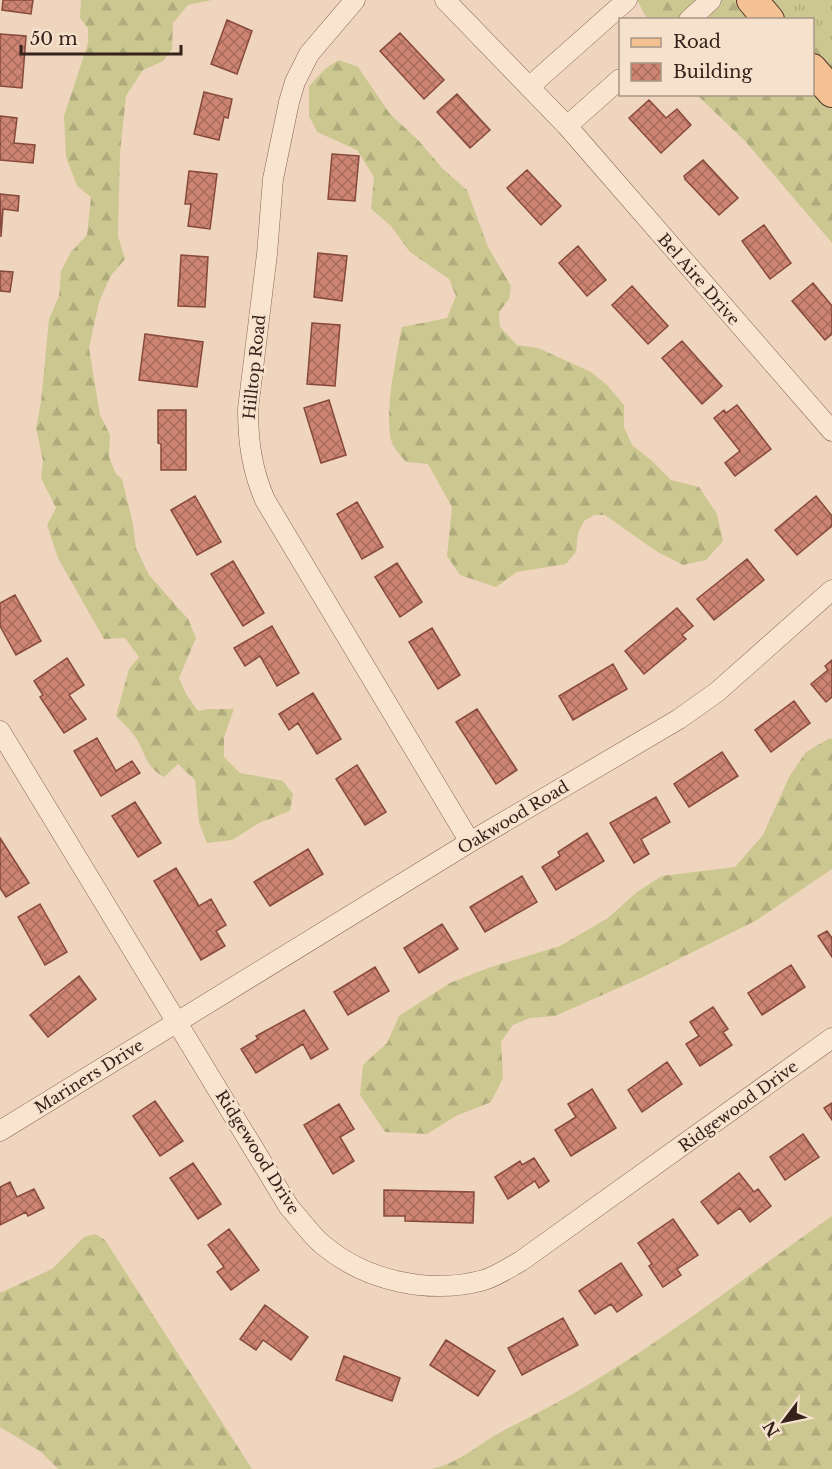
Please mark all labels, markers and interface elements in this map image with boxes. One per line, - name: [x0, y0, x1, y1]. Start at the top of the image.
- scale bar: [21, 18, 182, 56]
- legend: [619, 18, 814, 96]
- text: 50 m: [30, 28, 78, 50]
- text: Road: [673, 31, 721, 53]
- text: Building: [673, 61, 752, 83]
- street label: Bel Aire Drive: [654, 229, 744, 329]
- street label: Hilltop Road: [239, 313, 269, 420]
- street label: Oakwood Road: [454, 776, 572, 858]
- street label: Mariners Drive: [31, 1034, 147, 1118]
- street label: Ridgewood Drive: [674, 1056, 802, 1156]
- street label: Ridgewood Drive: [212, 1086, 304, 1218]
- north arrow: [754, 1391, 814, 1451]
- text: N: [759, 1417, 784, 1441]

